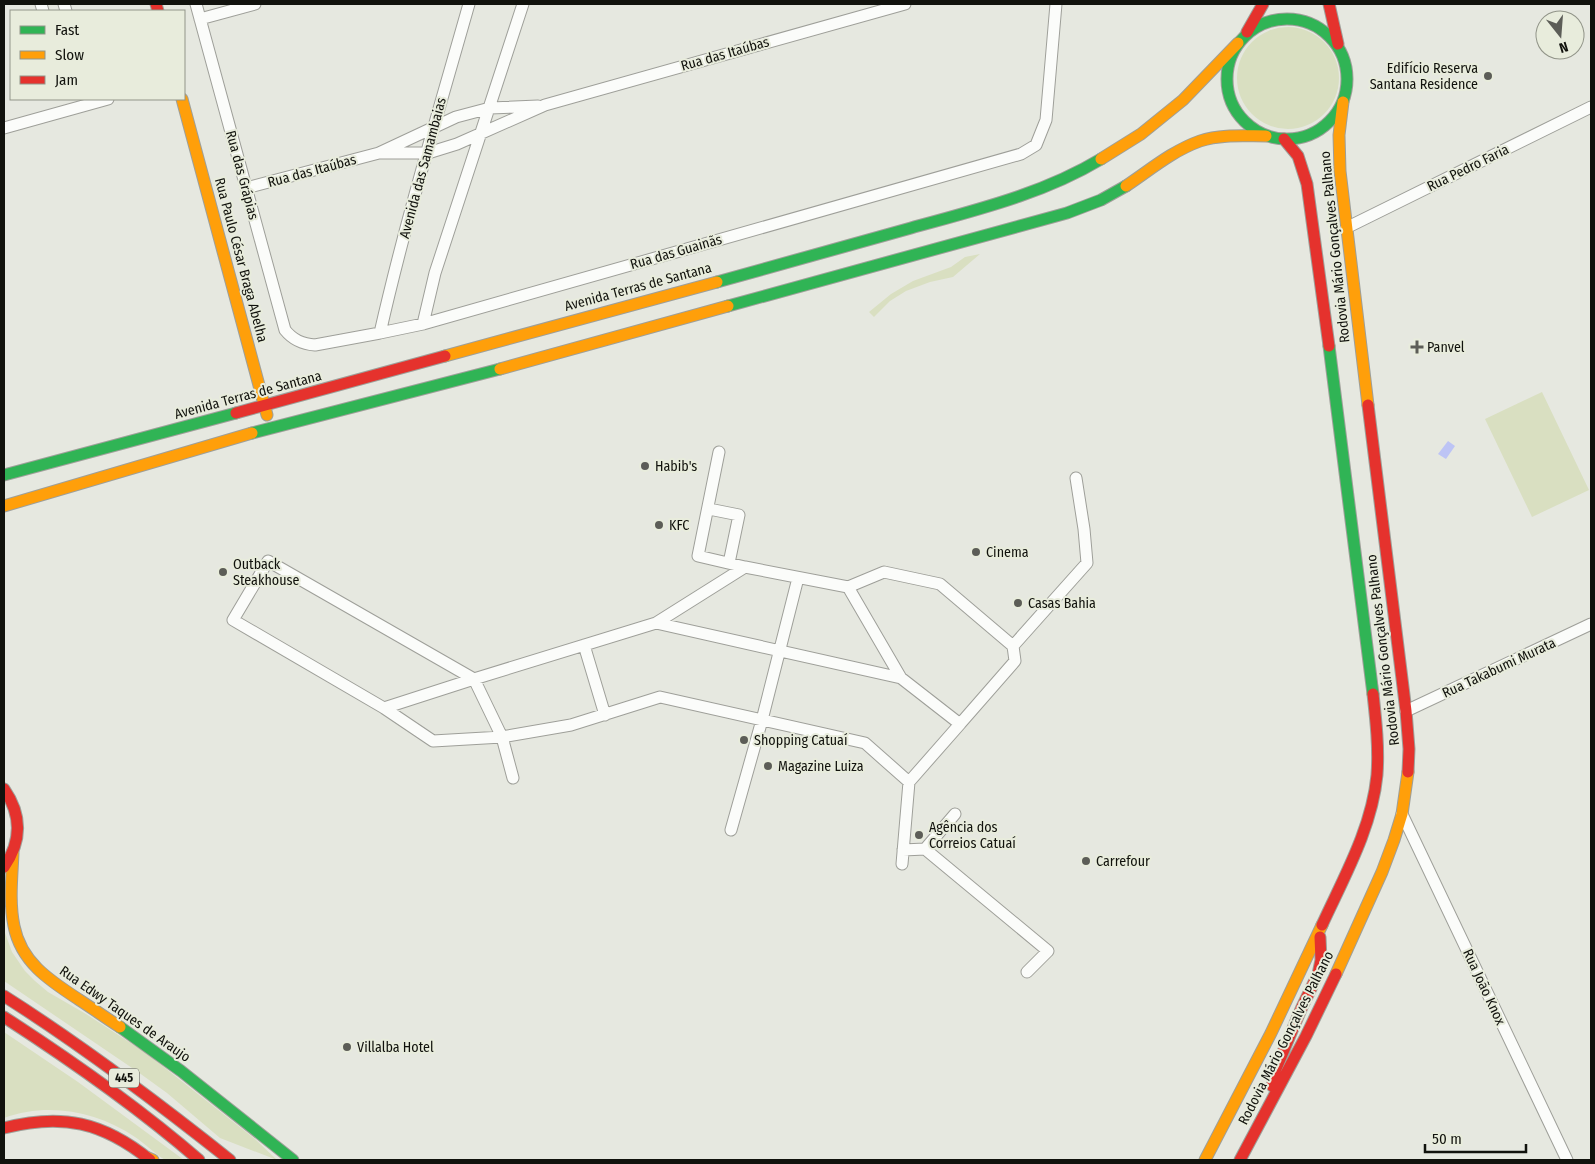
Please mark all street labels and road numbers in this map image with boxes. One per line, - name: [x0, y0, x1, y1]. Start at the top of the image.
- street label: Rua das Itaúbas: [679, 33, 771, 75]
- street label: Avenida das Samambaias: [396, 96, 450, 240]
- street label: Rua das Grápias: [222, 129, 262, 222]
- street label: Rua Pedro Faria: [1424, 141, 1512, 195]
- street label: Rodovia Mário Gonçalves Palhano: [1316, 150, 1354, 344]
- street label: Rua das Itaúbas: [266, 151, 358, 191]
- street label: Rua Paulo César Braga Abelha: [211, 176, 271, 344]
- street label: Rua das Guainãs: [628, 231, 724, 273]
- street label: Avenida Terras de Santana: [563, 259, 713, 315]
- street label: Avenida Terras de Santana: [173, 367, 323, 423]
- street label: Rodovia Mário Gonçalves Palhano: [1363, 553, 1403, 747]
- street label: Rua Takabumi Murata: [1440, 634, 1559, 702]
- street label: Rua João Knox: [1459, 946, 1509, 1028]
- street label: Rodovia Mário Gonçalves Palhano: [1235, 948, 1337, 1128]
- street label: Rua Edwy Taques de Araujo: [56, 962, 194, 1066]
- road number: 445: [109, 1068, 139, 1088]

